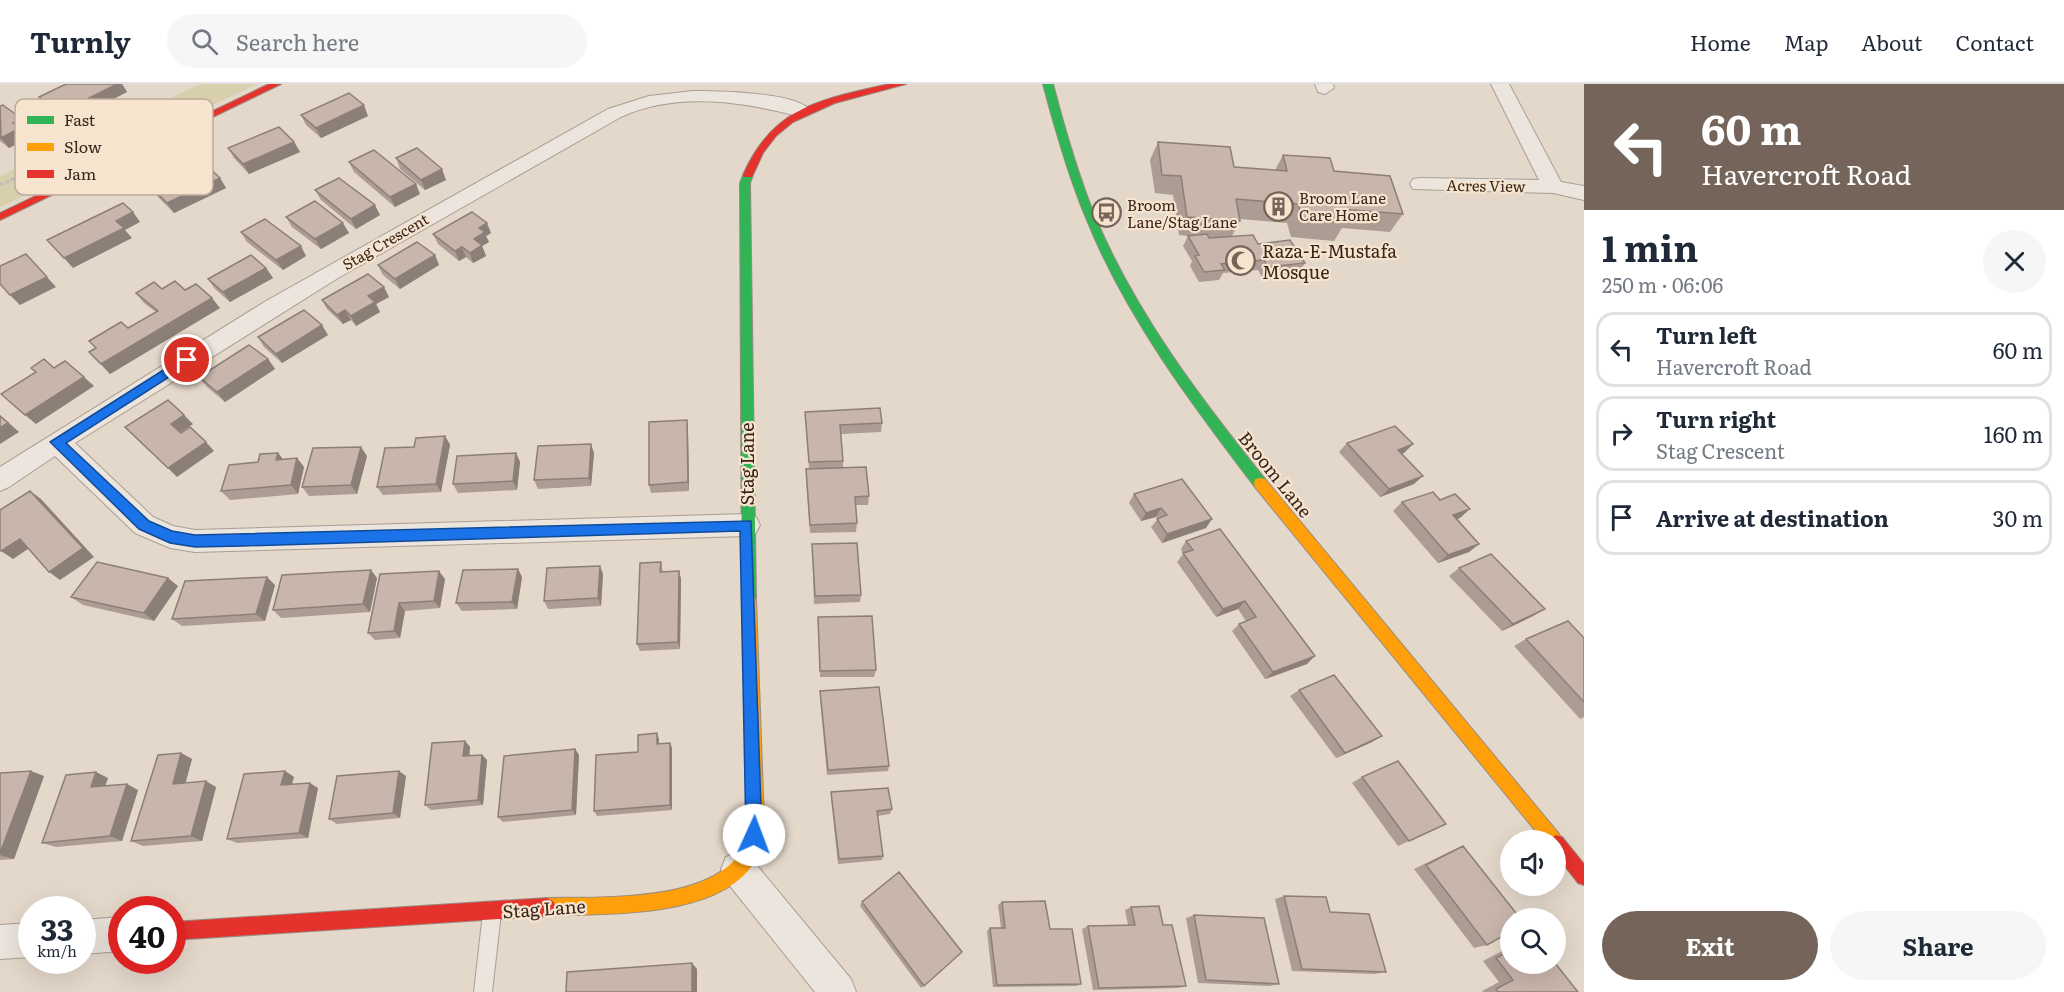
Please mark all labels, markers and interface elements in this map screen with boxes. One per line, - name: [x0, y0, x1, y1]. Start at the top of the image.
- search box: [167, 14, 587, 68]
- text: Turnly: [30, 20, 131, 62]
- icon: search: [188, 25, 221, 58]
- text: Search here: [236, 25, 359, 58]
- text: Home: [1690, 26, 1751, 57]
- text: Map: [1784, 26, 1828, 57]
- text: About: [1861, 26, 1923, 57]
- text: Contact: [1956, 26, 2034, 57]
- text: 60 m: [1701, 96, 1802, 158]
- legend: [15, 99, 213, 195]
- text: Fast: [64, 107, 96, 131]
- icon: left: [1602, 108, 1680, 186]
- text: Slow: [64, 134, 102, 158]
- text: Havercroft Road: [1701, 153, 1911, 193]
- text: Jam: [64, 161, 97, 185]
- street label: Acres View: [1446, 173, 1526, 197]
- place label: Broom Lane Care Home: [1299, 186, 1386, 226]
- building icon: Broom Lane Care Home: [1262, 190, 1294, 222]
- place label: Broom Lane/Stag Lane: [1127, 193, 1238, 233]
- bus stop icon: Broom Lane/Stag Lane: [1090, 197, 1122, 229]
- street label: Stag Crescent: [337, 207, 433, 275]
- text: 1 min: [1602, 220, 1698, 273]
- button: close: [1983, 230, 2046, 293]
- place label: Raza-E-Mustafa Mosque: [1262, 237, 1397, 285]
- mosque icon: Raza-E-Mustafa Mosque: [1225, 244, 1257, 276]
- text: 250 m · 06:06: [1602, 269, 1723, 299]
- text: Turn left: [1656, 318, 1757, 351]
- icon: left: [1605, 333, 1638, 366]
- text: 60 m: [1993, 333, 2043, 366]
- pin: [161, 334, 212, 385]
- icon: arrive: [170, 343, 203, 376]
- text: Havercroft Road: [1656, 351, 1812, 381]
- text: Turn right: [1656, 402, 1776, 435]
- icon: right: [1605, 417, 1638, 450]
- text: 160 m: [1984, 417, 2043, 450]
- street label: Stag Lane: [733, 422, 760, 506]
- street label: Broom Lane: [1233, 425, 1319, 523]
- text: Stag Crescent: [1656, 435, 1785, 465]
- icon: arrive: [1605, 501, 1638, 534]
- text: Arrive at destination: [1656, 501, 1889, 534]
- text: 30 m: [1993, 501, 2043, 534]
- position arrow: [722, 803, 786, 867]
- map controls: [1500, 830, 1566, 974]
- button: sound: [1500, 830, 1566, 896]
- street label: Stag Lane: [502, 892, 586, 924]
- speed limit sign: 40: [108, 896, 186, 974]
- text: 33: [41, 906, 73, 950]
- button: search: [1500, 908, 1566, 974]
- button: Exit: [1602, 911, 1818, 980]
- button: Share: [1830, 911, 2046, 980]
- text: km/h: [37, 939, 77, 962]

